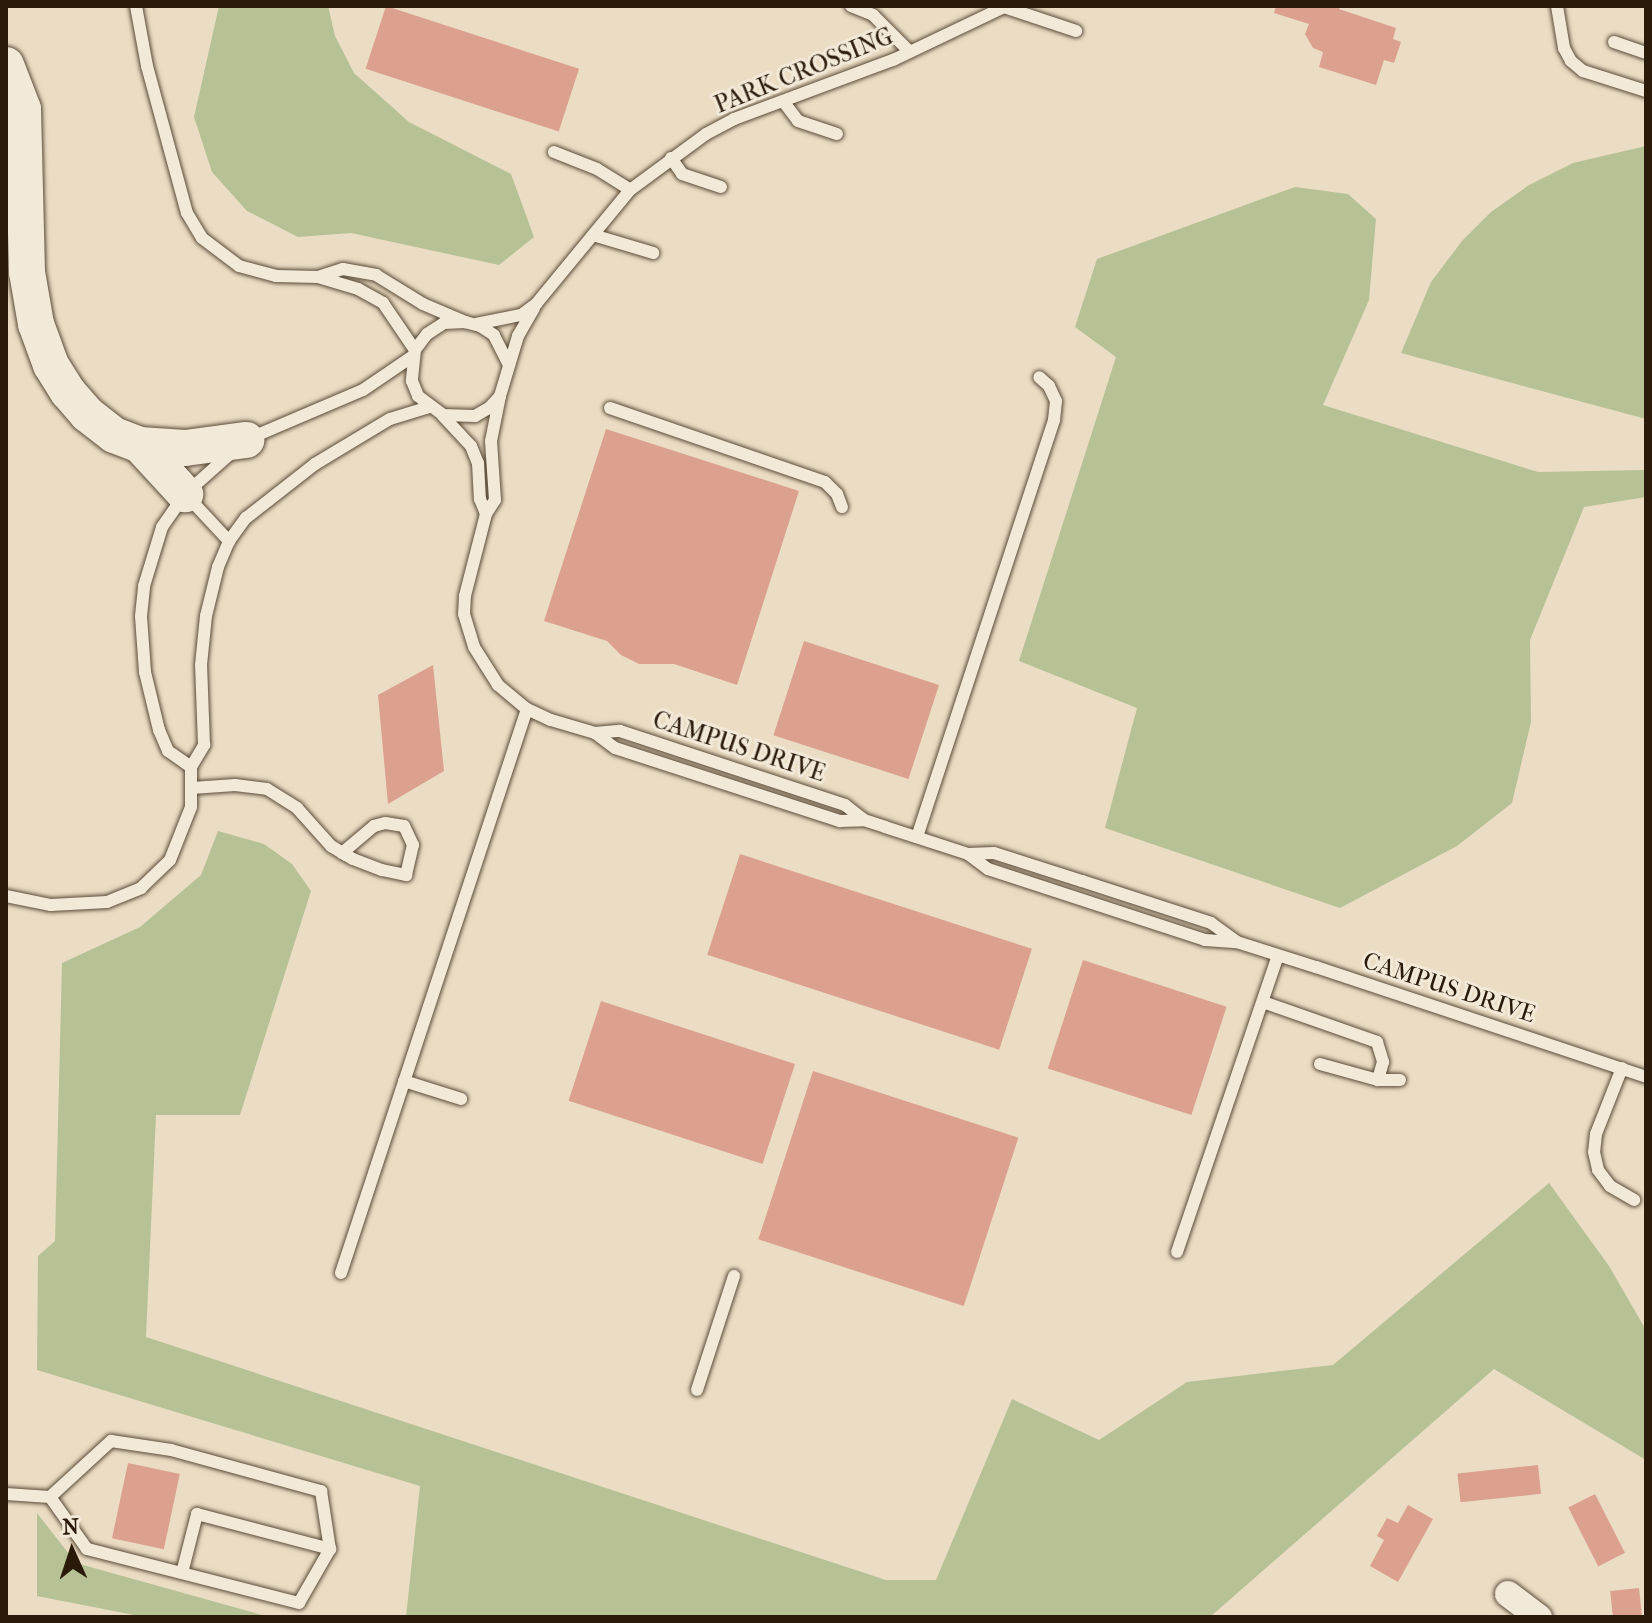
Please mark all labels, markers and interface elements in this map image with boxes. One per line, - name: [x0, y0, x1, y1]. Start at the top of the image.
- street label: PARK CROSSING: [710, 22, 898, 120]
- street label: CAMPUS DRIVE: [649, 706, 829, 788]
- street label: CAMPUS DRIVE: [1359, 947, 1539, 1029]
- north arrow: [32, 1511, 112, 1591]
- text: N: [62, 1514, 80, 1540]

